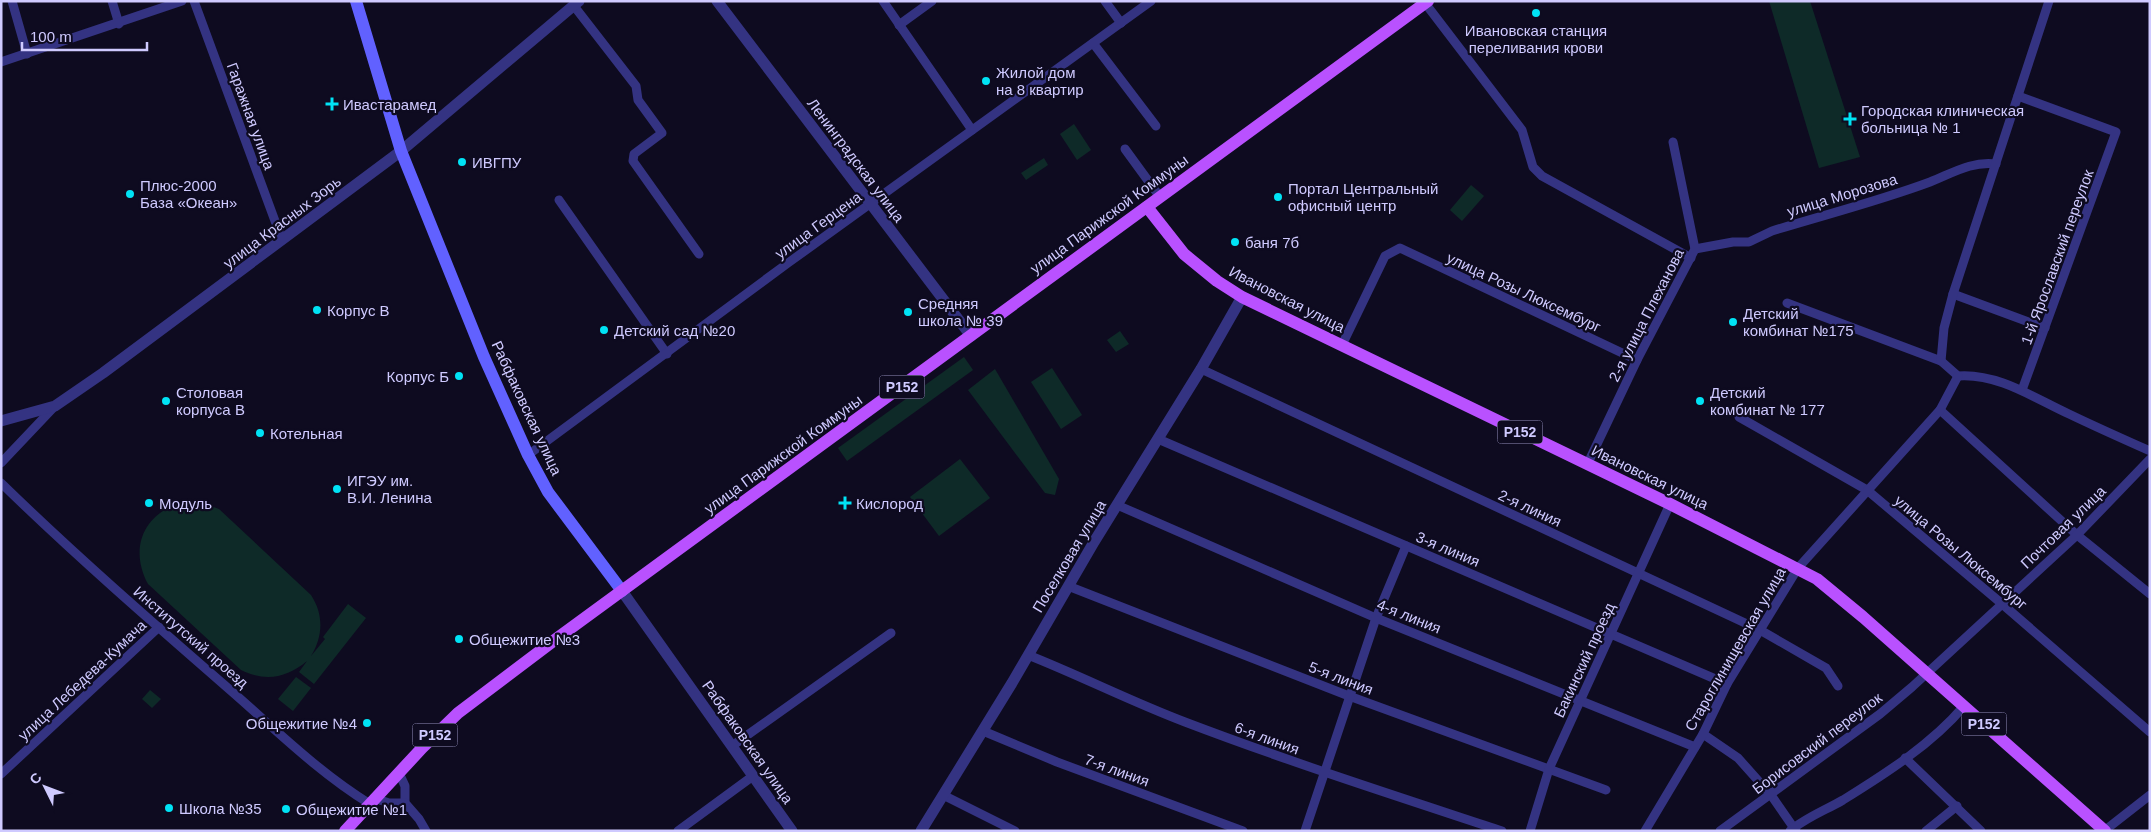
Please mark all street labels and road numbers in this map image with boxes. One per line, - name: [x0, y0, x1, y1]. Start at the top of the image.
- street label: Гаражная улица: [224, 60, 278, 172]
- street label: Ленинградская улица: [804, 95, 908, 226]
- street label: улица Парижской Коммуны: [1027, 151, 1191, 277]
- street label: 1-й Ярославский переулок: [2017, 167, 2097, 347]
- street label: улица Морозова: [1785, 170, 1900, 220]
- street label: улица Красных Зорь: [220, 172, 344, 272]
- street label: улица Герцена: [771, 188, 865, 262]
- street label: 2-я улица Плеханова: [1605, 245, 1687, 384]
- street label: улица Розы Люксембург: [1444, 249, 1604, 335]
- street label: Ивановская улица: [1226, 262, 1348, 336]
- street label: Рабфаковская улица: [488, 338, 566, 478]
- road number: Р152: [880, 376, 924, 398]
- street label: улица Парижской Коммуны: [701, 391, 865, 517]
- road number: Р152: [1498, 421, 1542, 444]
- street label: Ивановская улица: [1589, 441, 1712, 513]
- street label: Почтовая улица: [2017, 482, 2109, 572]
- street label: 2-я линия: [1496, 486, 1564, 530]
- street label: улица Розы Люксембург: [1891, 492, 2031, 613]
- street label: Поселковая улица: [1029, 496, 1110, 615]
- street label: 3-я линия: [1414, 528, 1482, 570]
- street label: Староглинищевская улица: [1681, 564, 1789, 734]
- street label: Институтский проезд: [130, 583, 252, 692]
- street label: 4-я линия: [1375, 595, 1443, 637]
- street label: Бакинский проезд: [1550, 600, 1618, 720]
- street label: улица Лебедева-Кумача: [15, 616, 150, 744]
- street label: 5-я линия: [1306, 658, 1376, 698]
- street label: Рабфаковская улица: [699, 677, 797, 807]
- street label: Борисовский переулок: [1749, 689, 1885, 797]
- road number: Р152: [1962, 712, 2006, 736]
- street label: 6-я линия: [1232, 718, 1302, 758]
- road number: Р152: [412, 724, 458, 746]
- street label: 7-я линия: [1082, 750, 1152, 790]

